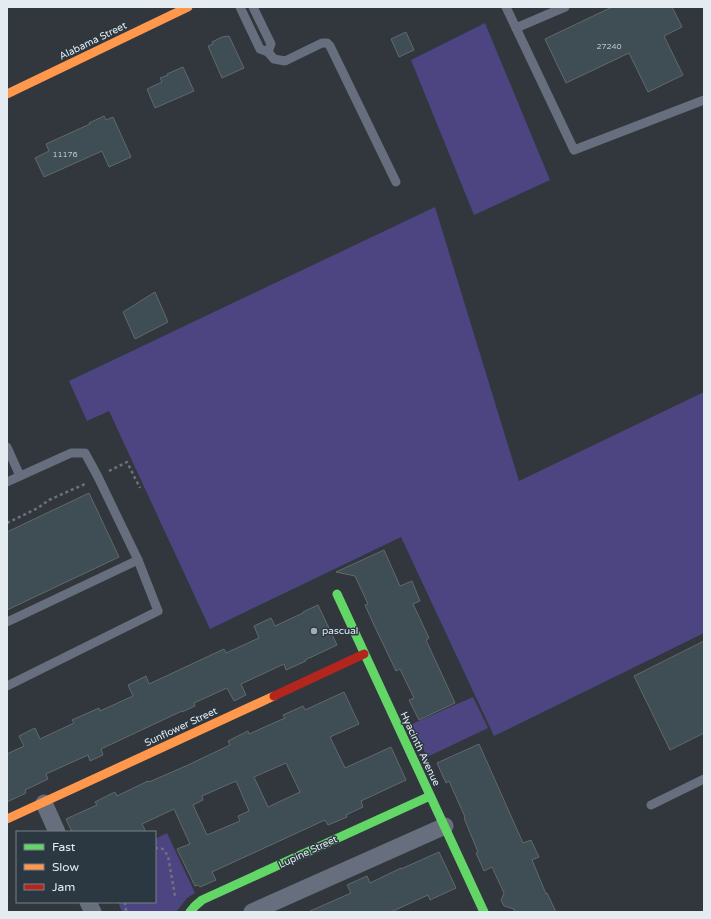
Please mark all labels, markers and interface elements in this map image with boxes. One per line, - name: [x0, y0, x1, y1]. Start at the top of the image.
- street label: Alabama Street: [57, 19, 129, 62]
- house number: 27240: [596, 42, 622, 51]
- house number: 11176: [52, 150, 78, 159]
- place label: pascual: [322, 625, 358, 637]
- marker: pascual: [309, 626, 319, 636]
- street label: Sunflower Street: [143, 705, 219, 749]
- street label: Hyacinth Avenue: [398, 710, 443, 788]
- legend: [16, 831, 156, 903]
- street label: Lupine Street: [277, 833, 340, 871]
- text: Fast: [52, 840, 76, 854]
- text: Slow: [52, 860, 79, 874]
- text: Jam: [52, 880, 75, 894]

